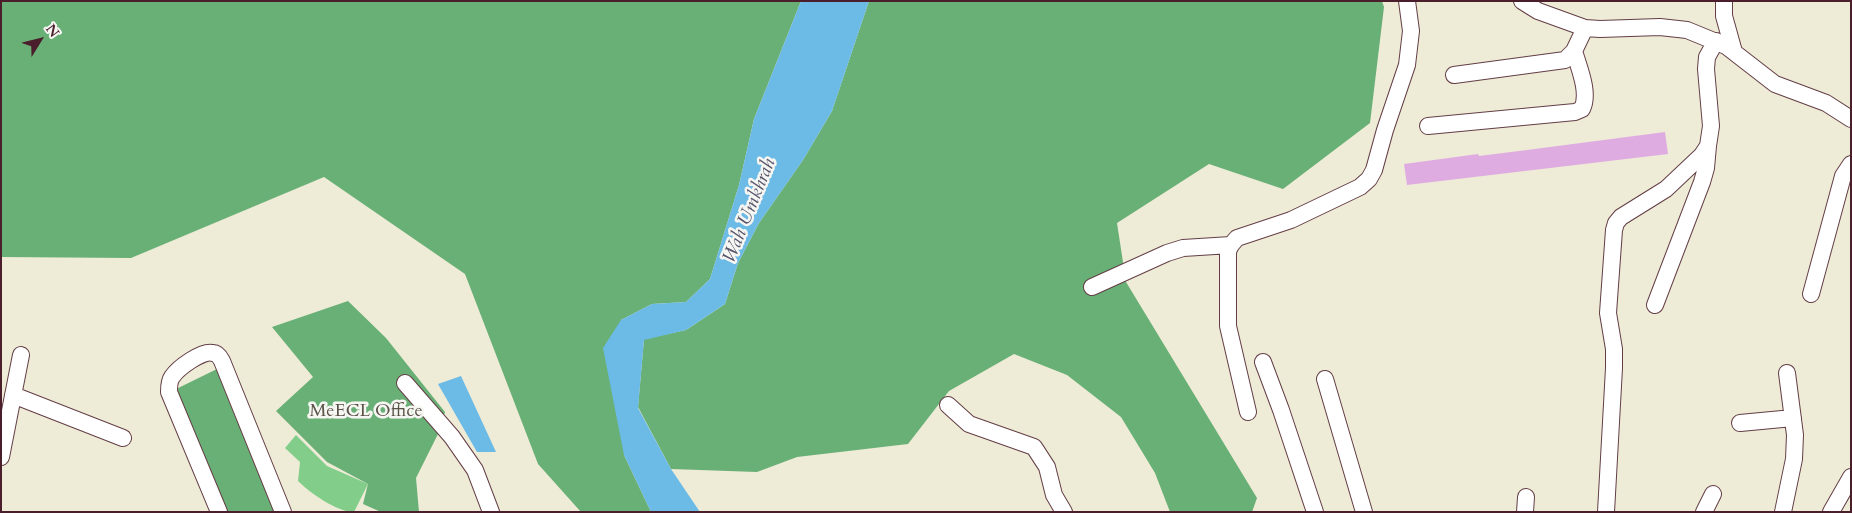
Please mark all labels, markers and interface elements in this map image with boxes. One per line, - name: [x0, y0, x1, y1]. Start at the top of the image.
- north arrow: [15, 15, 65, 65]
- text: N: [41, 20, 64, 41]
- water label: Wah Umkhrah: [719, 155, 781, 267]
- park label: MeECL Office: [309, 401, 423, 423]

